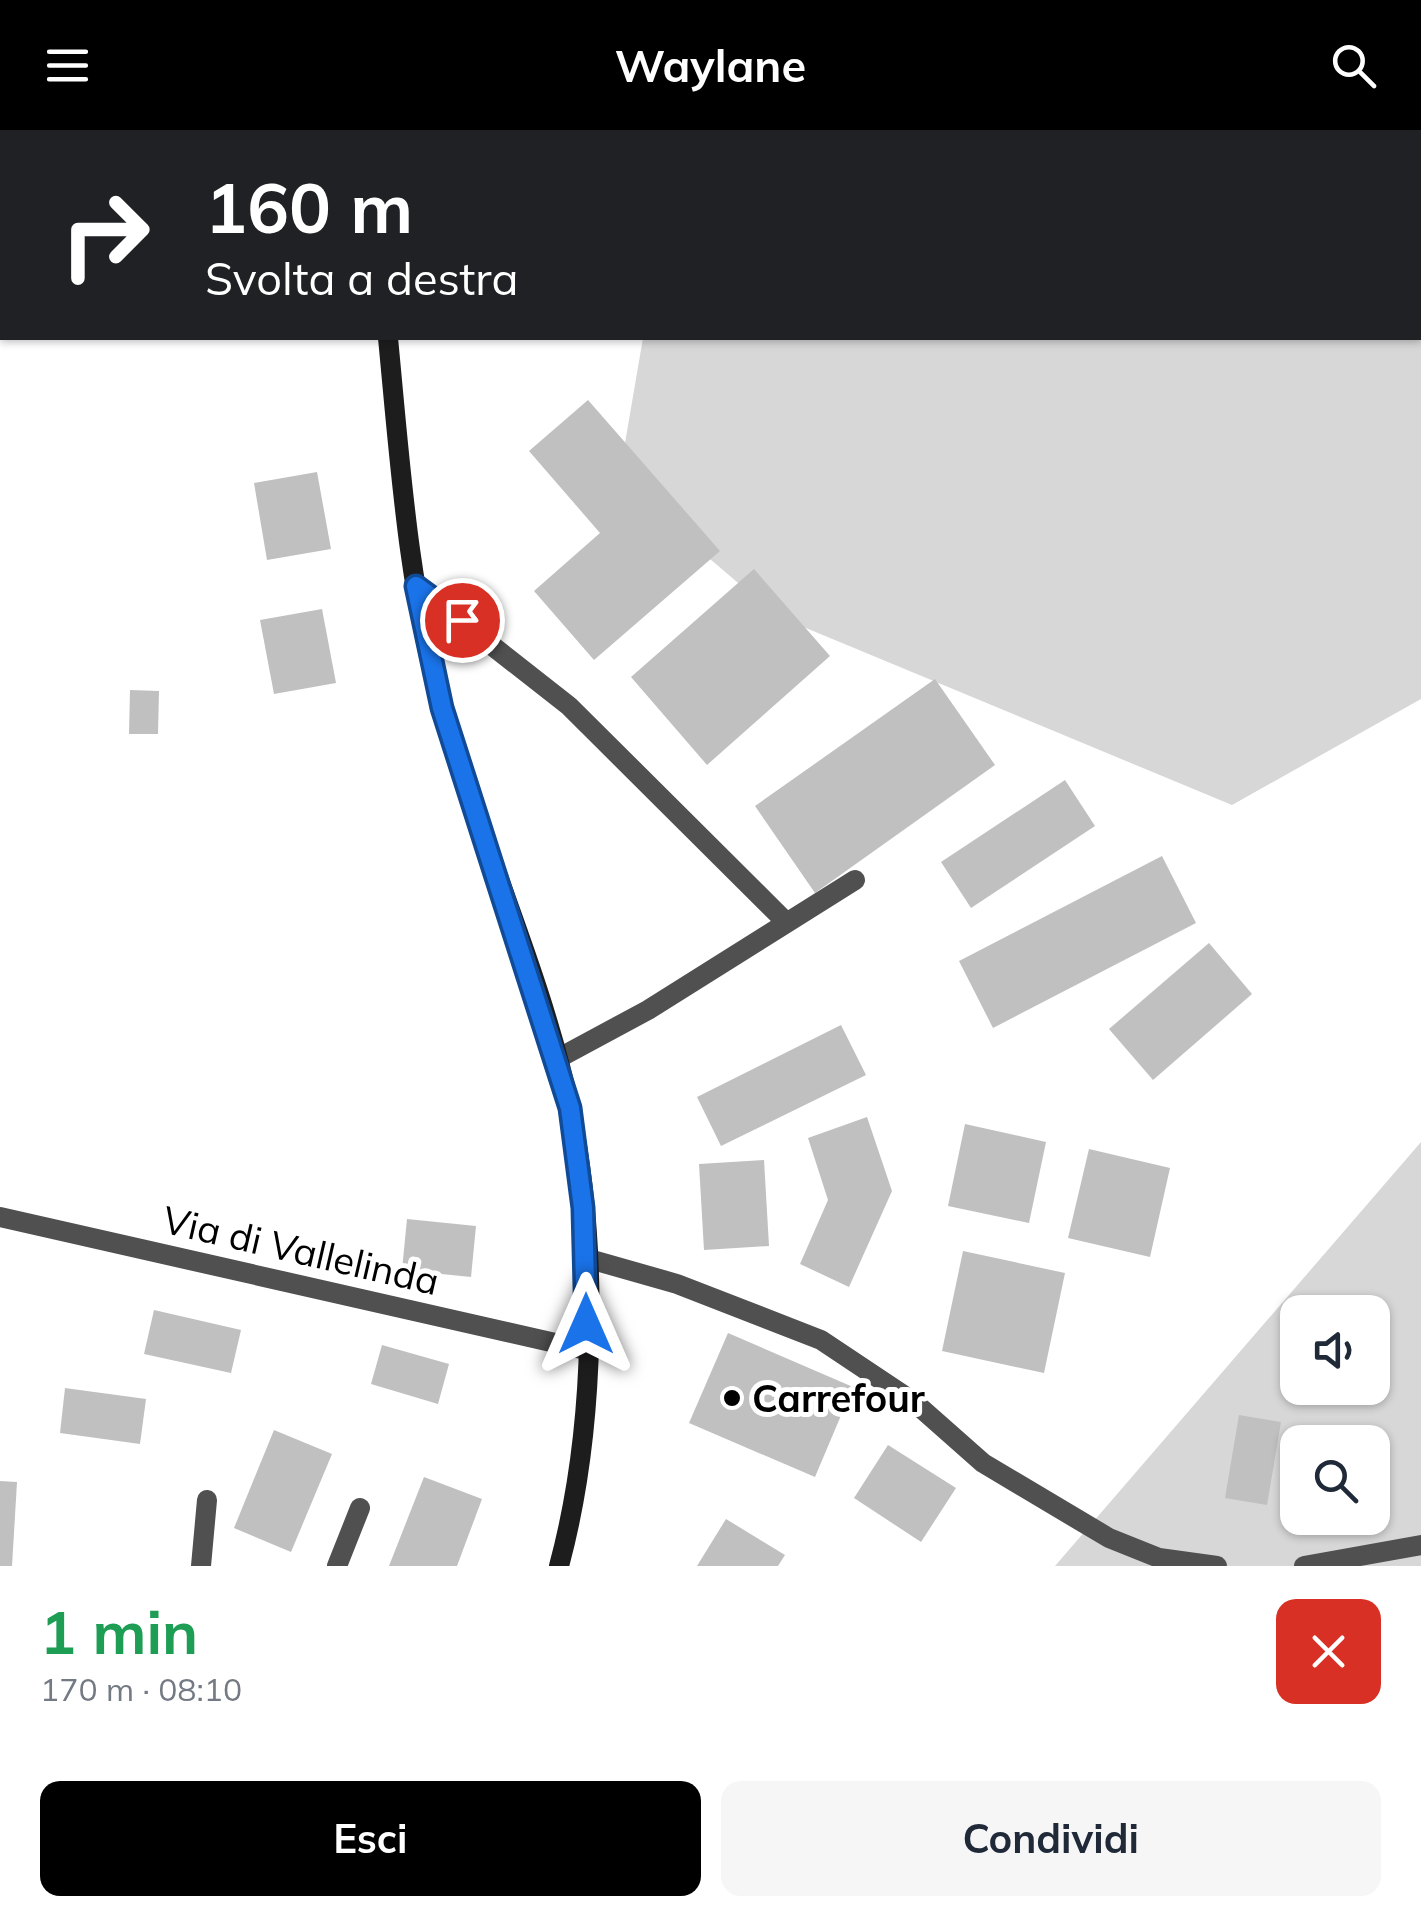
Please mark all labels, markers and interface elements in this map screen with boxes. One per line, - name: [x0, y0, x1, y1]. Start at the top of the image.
- text: Waylane: [615, 37, 806, 93]
- icon: menu: [40, 38, 95, 93]
- icon: search: [1326, 38, 1381, 93]
- text: 160 m: [205, 163, 413, 251]
- icon: right: [40, 170, 170, 300]
- text: Svolta a destra: [205, 250, 518, 306]
- pin: [420, 578, 505, 663]
- icon: arrive: [435, 593, 490, 648]
- street label: Via di Vallelinda: [158, 1195, 444, 1305]
- position arrow: [534, 1272, 638, 1376]
- map controls: [1280, 1295, 1390, 1535]
- button: sound: [1280, 1295, 1390, 1405]
- place label: Carrefour: [752, 1374, 925, 1422]
- marker: Carrefour: [721, 1387, 743, 1409]
- button: search: [1280, 1425, 1390, 1535]
- text: 1 min: [40, 1594, 198, 1669]
- button: close: [1276, 1599, 1381, 1704]
- text: 170 m · 08:10: [40, 1669, 242, 1709]
- button: Esci: [40, 1781, 701, 1896]
- button: Condividi: [721, 1781, 1381, 1896]

